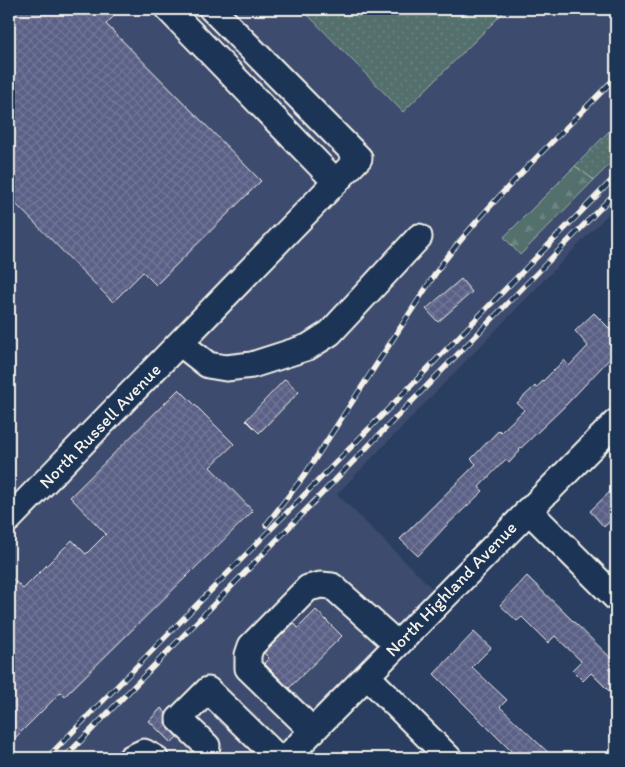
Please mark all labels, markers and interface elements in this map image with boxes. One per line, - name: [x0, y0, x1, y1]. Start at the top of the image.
- street label: North Russell Avenue: [34, 359, 166, 493]
- street label: North Highland Avenue: [381, 517, 521, 661]

